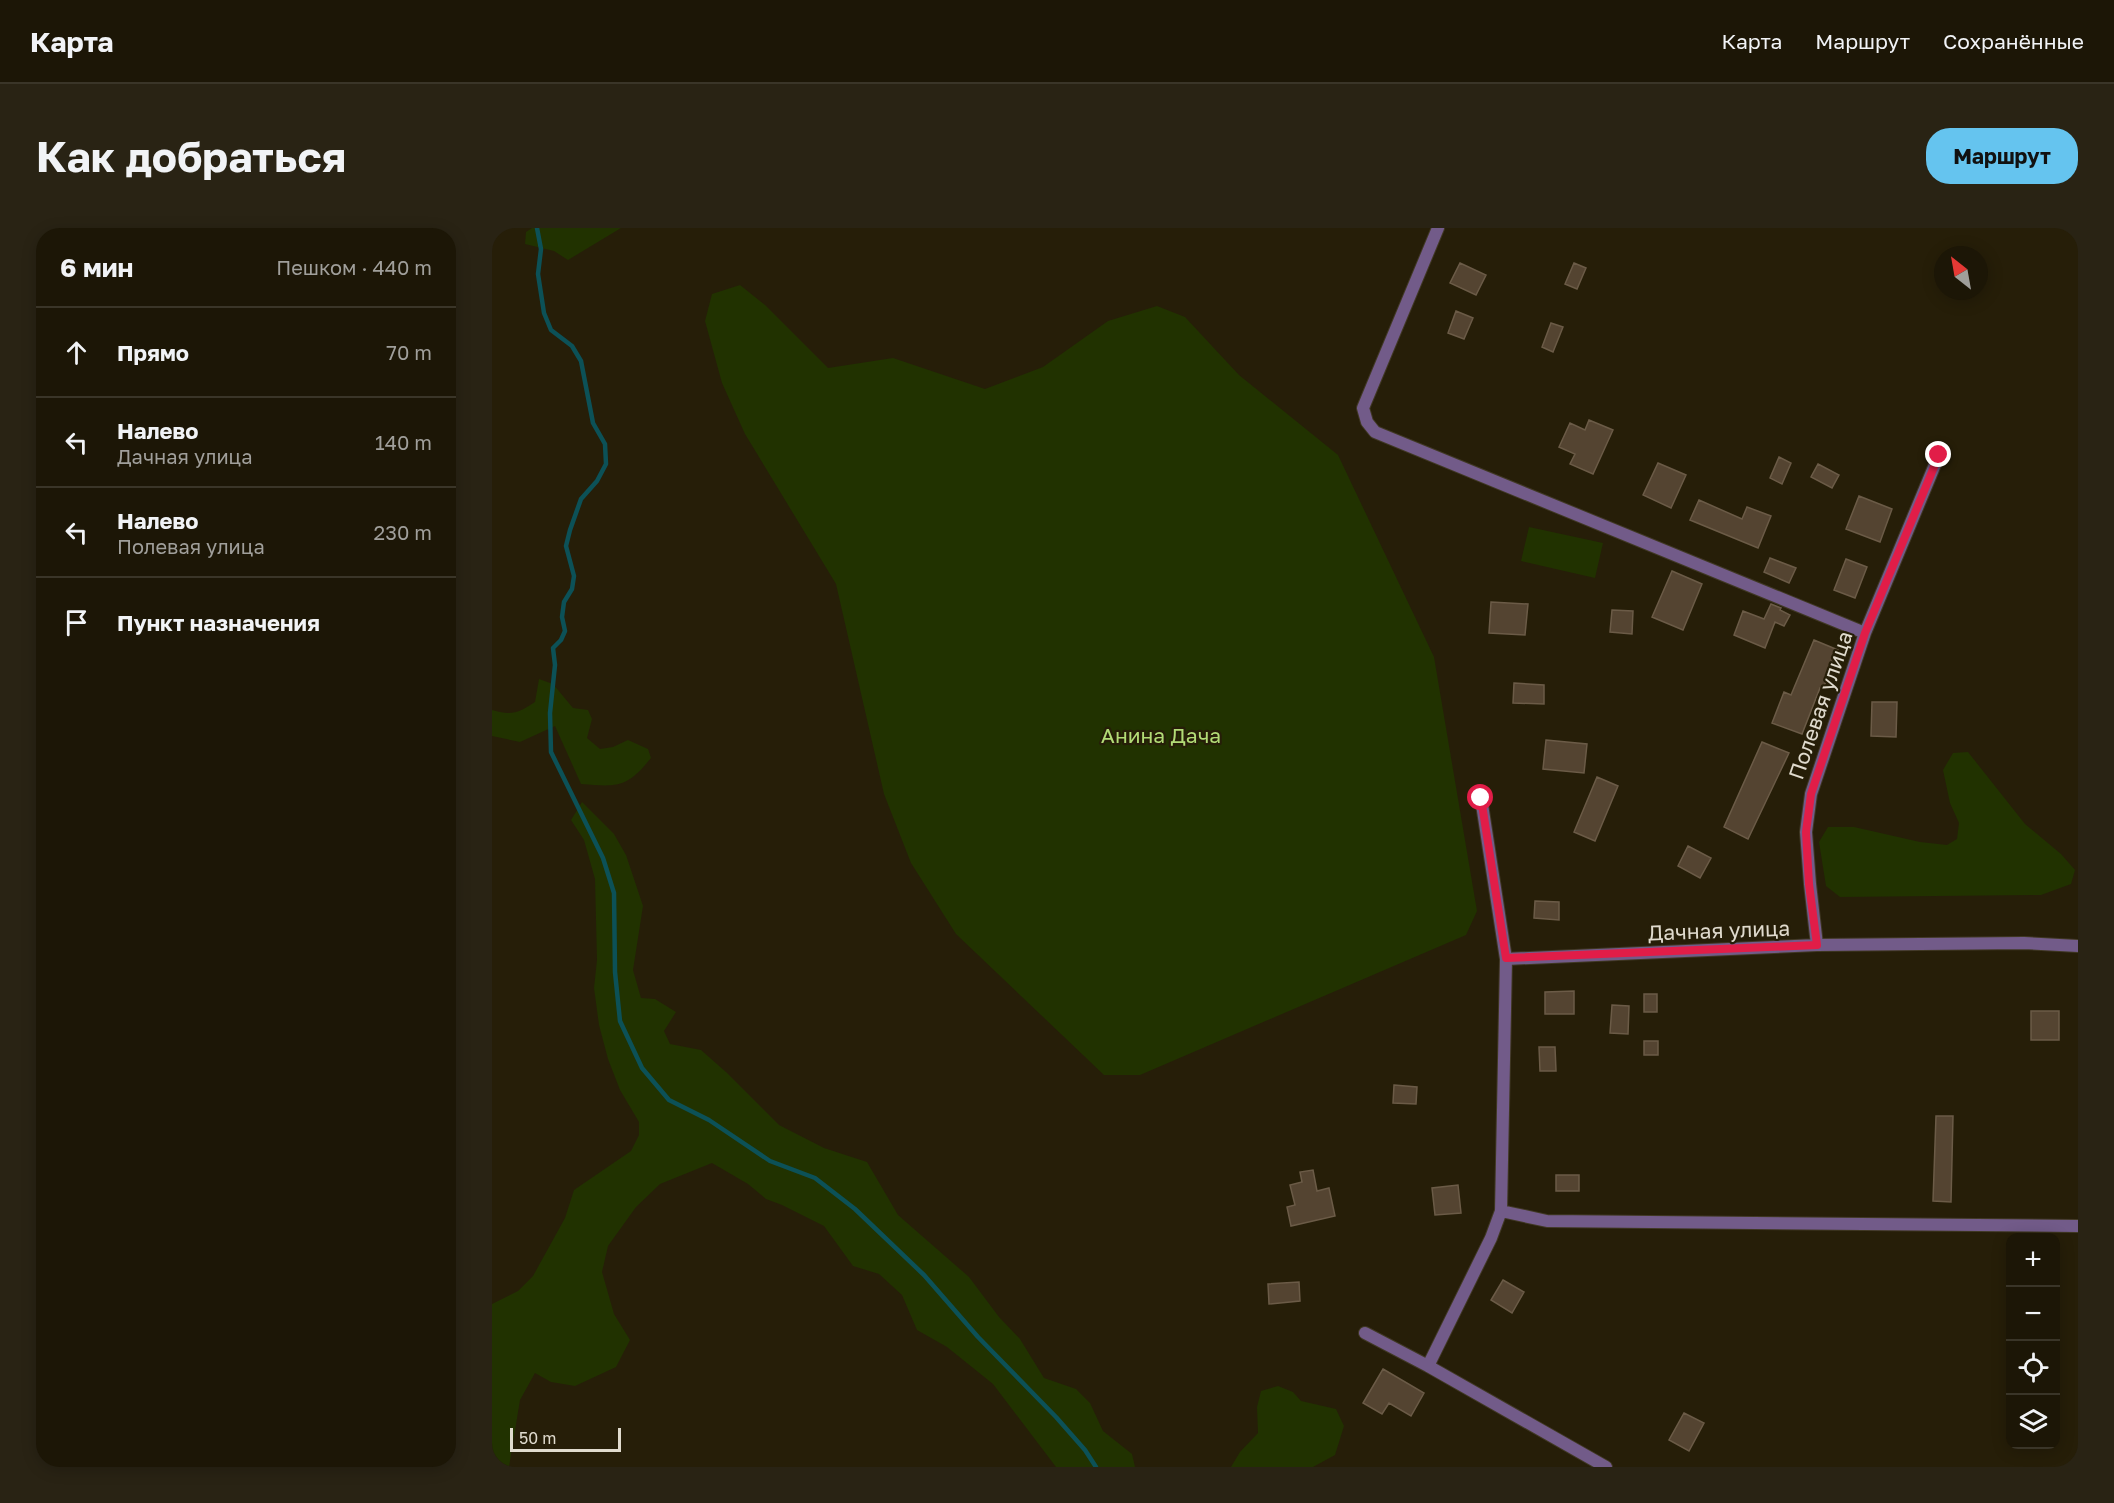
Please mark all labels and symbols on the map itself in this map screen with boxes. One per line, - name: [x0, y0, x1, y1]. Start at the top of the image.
- north arrow: [1934, 246, 1988, 300]
- route end: [1925, 441, 1951, 467]
- street label: Полевая улица: [1782, 627, 1858, 783]
- park label: Анина Дача: [1101, 722, 1221, 748]
- route start: [1467, 784, 1493, 810]
- street label: Дачная улица: [1647, 915, 1791, 945]
- scale bar: [510, 1425, 621, 1452]

